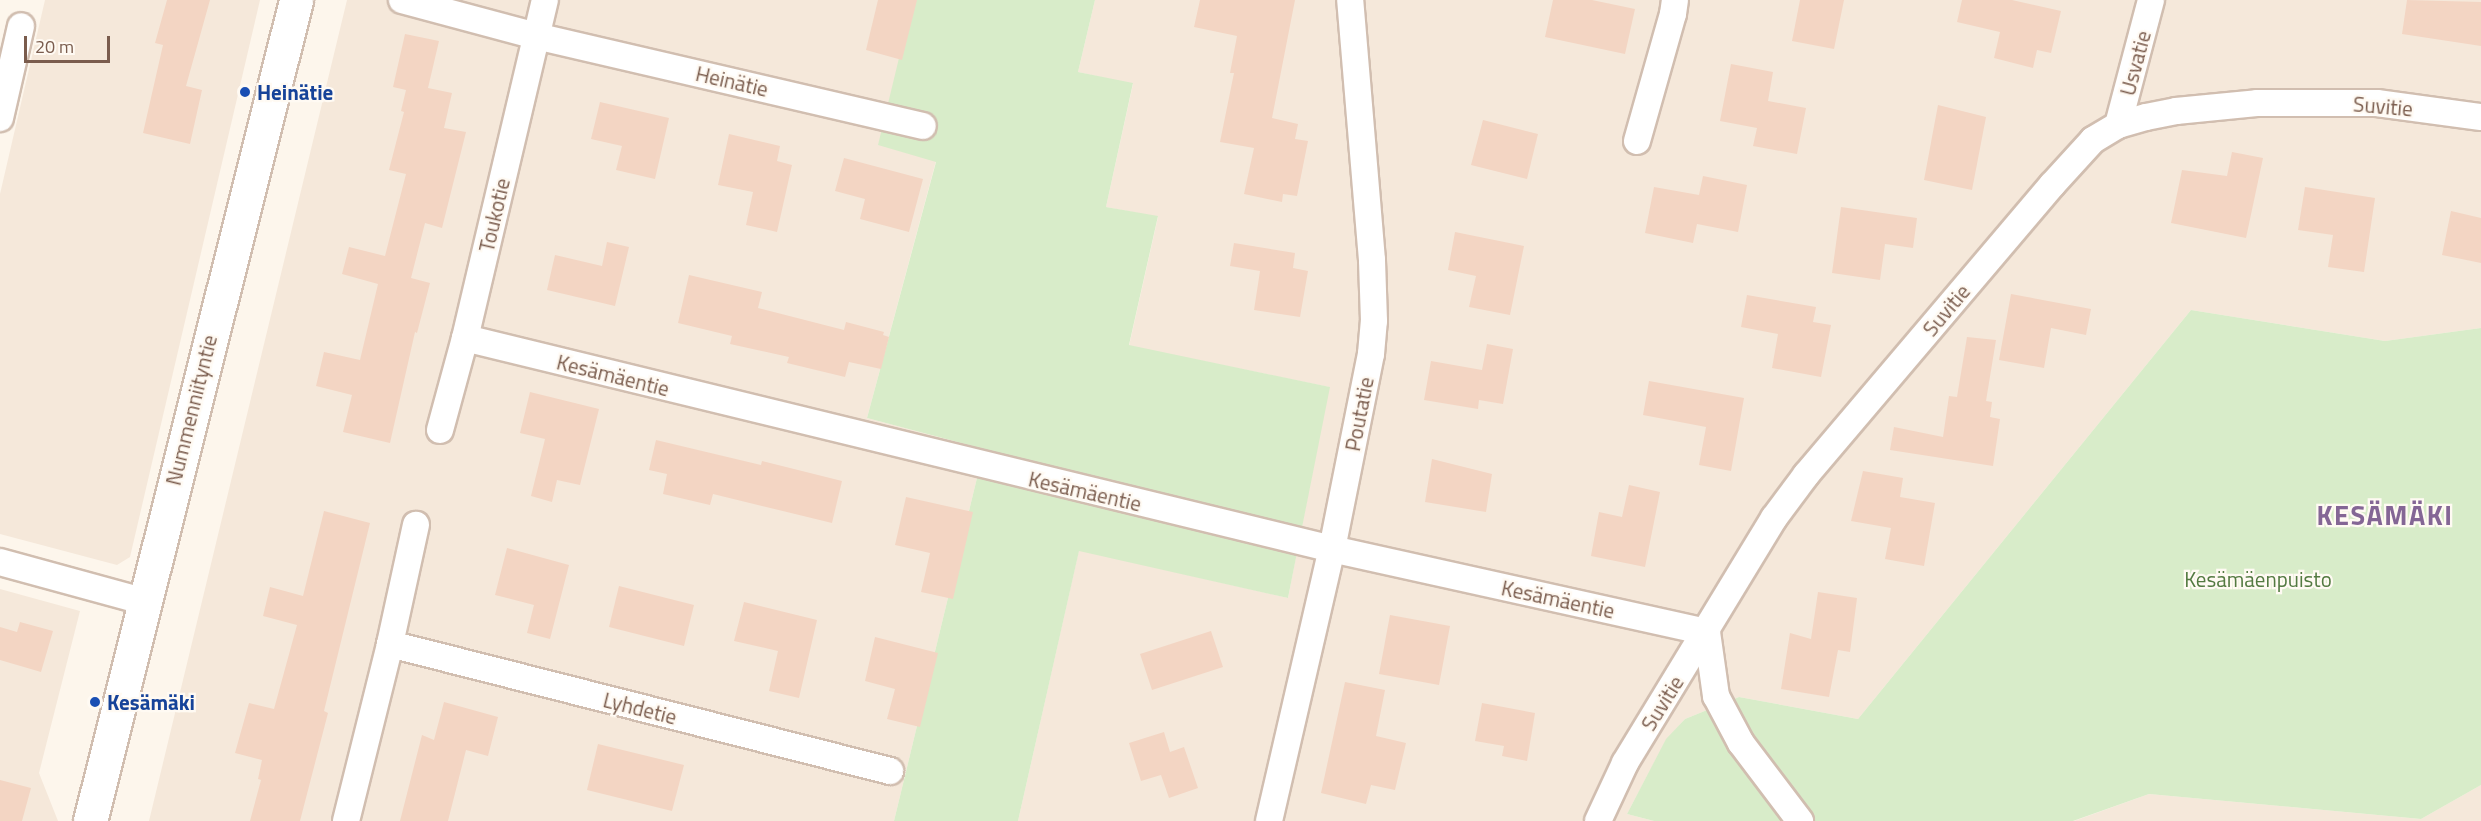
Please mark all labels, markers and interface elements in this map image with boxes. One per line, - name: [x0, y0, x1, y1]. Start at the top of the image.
- scale bar: [27, 24, 112, 62]
- street label: Usvatie: [2114, 28, 2156, 98]
- text: 20 m: [35, 33, 74, 60]
- street label: Heinätie: [693, 60, 771, 102]
- place label: Heinätie: [257, 79, 333, 105]
- marker: Heinätie: [238, 85, 252, 99]
- street label: Suvitie: [2352, 91, 2414, 121]
- street label: Toukotie: [473, 176, 515, 254]
- street label: Suvitie: [1917, 279, 1975, 341]
- street label: Nummenniityntie: [160, 332, 222, 488]
- street label: Kesämäentie: [554, 349, 672, 401]
- street label: Poutatie: [1339, 375, 1379, 453]
- street label: Kesämäentie: [1026, 466, 1144, 516]
- district label: KESÄMÄKI: [2317, 499, 2453, 531]
- park label: Kesämäenpuisto: [2184, 566, 2332, 592]
- street label: Kesämäentie: [1499, 575, 1617, 623]
- street label: Suvitie: [1635, 671, 1689, 735]
- street label: Lyhdetie: [601, 687, 679, 729]
- place label: Kesämäki: [107, 689, 195, 715]
- marker: Kesämäki: [88, 695, 102, 709]

